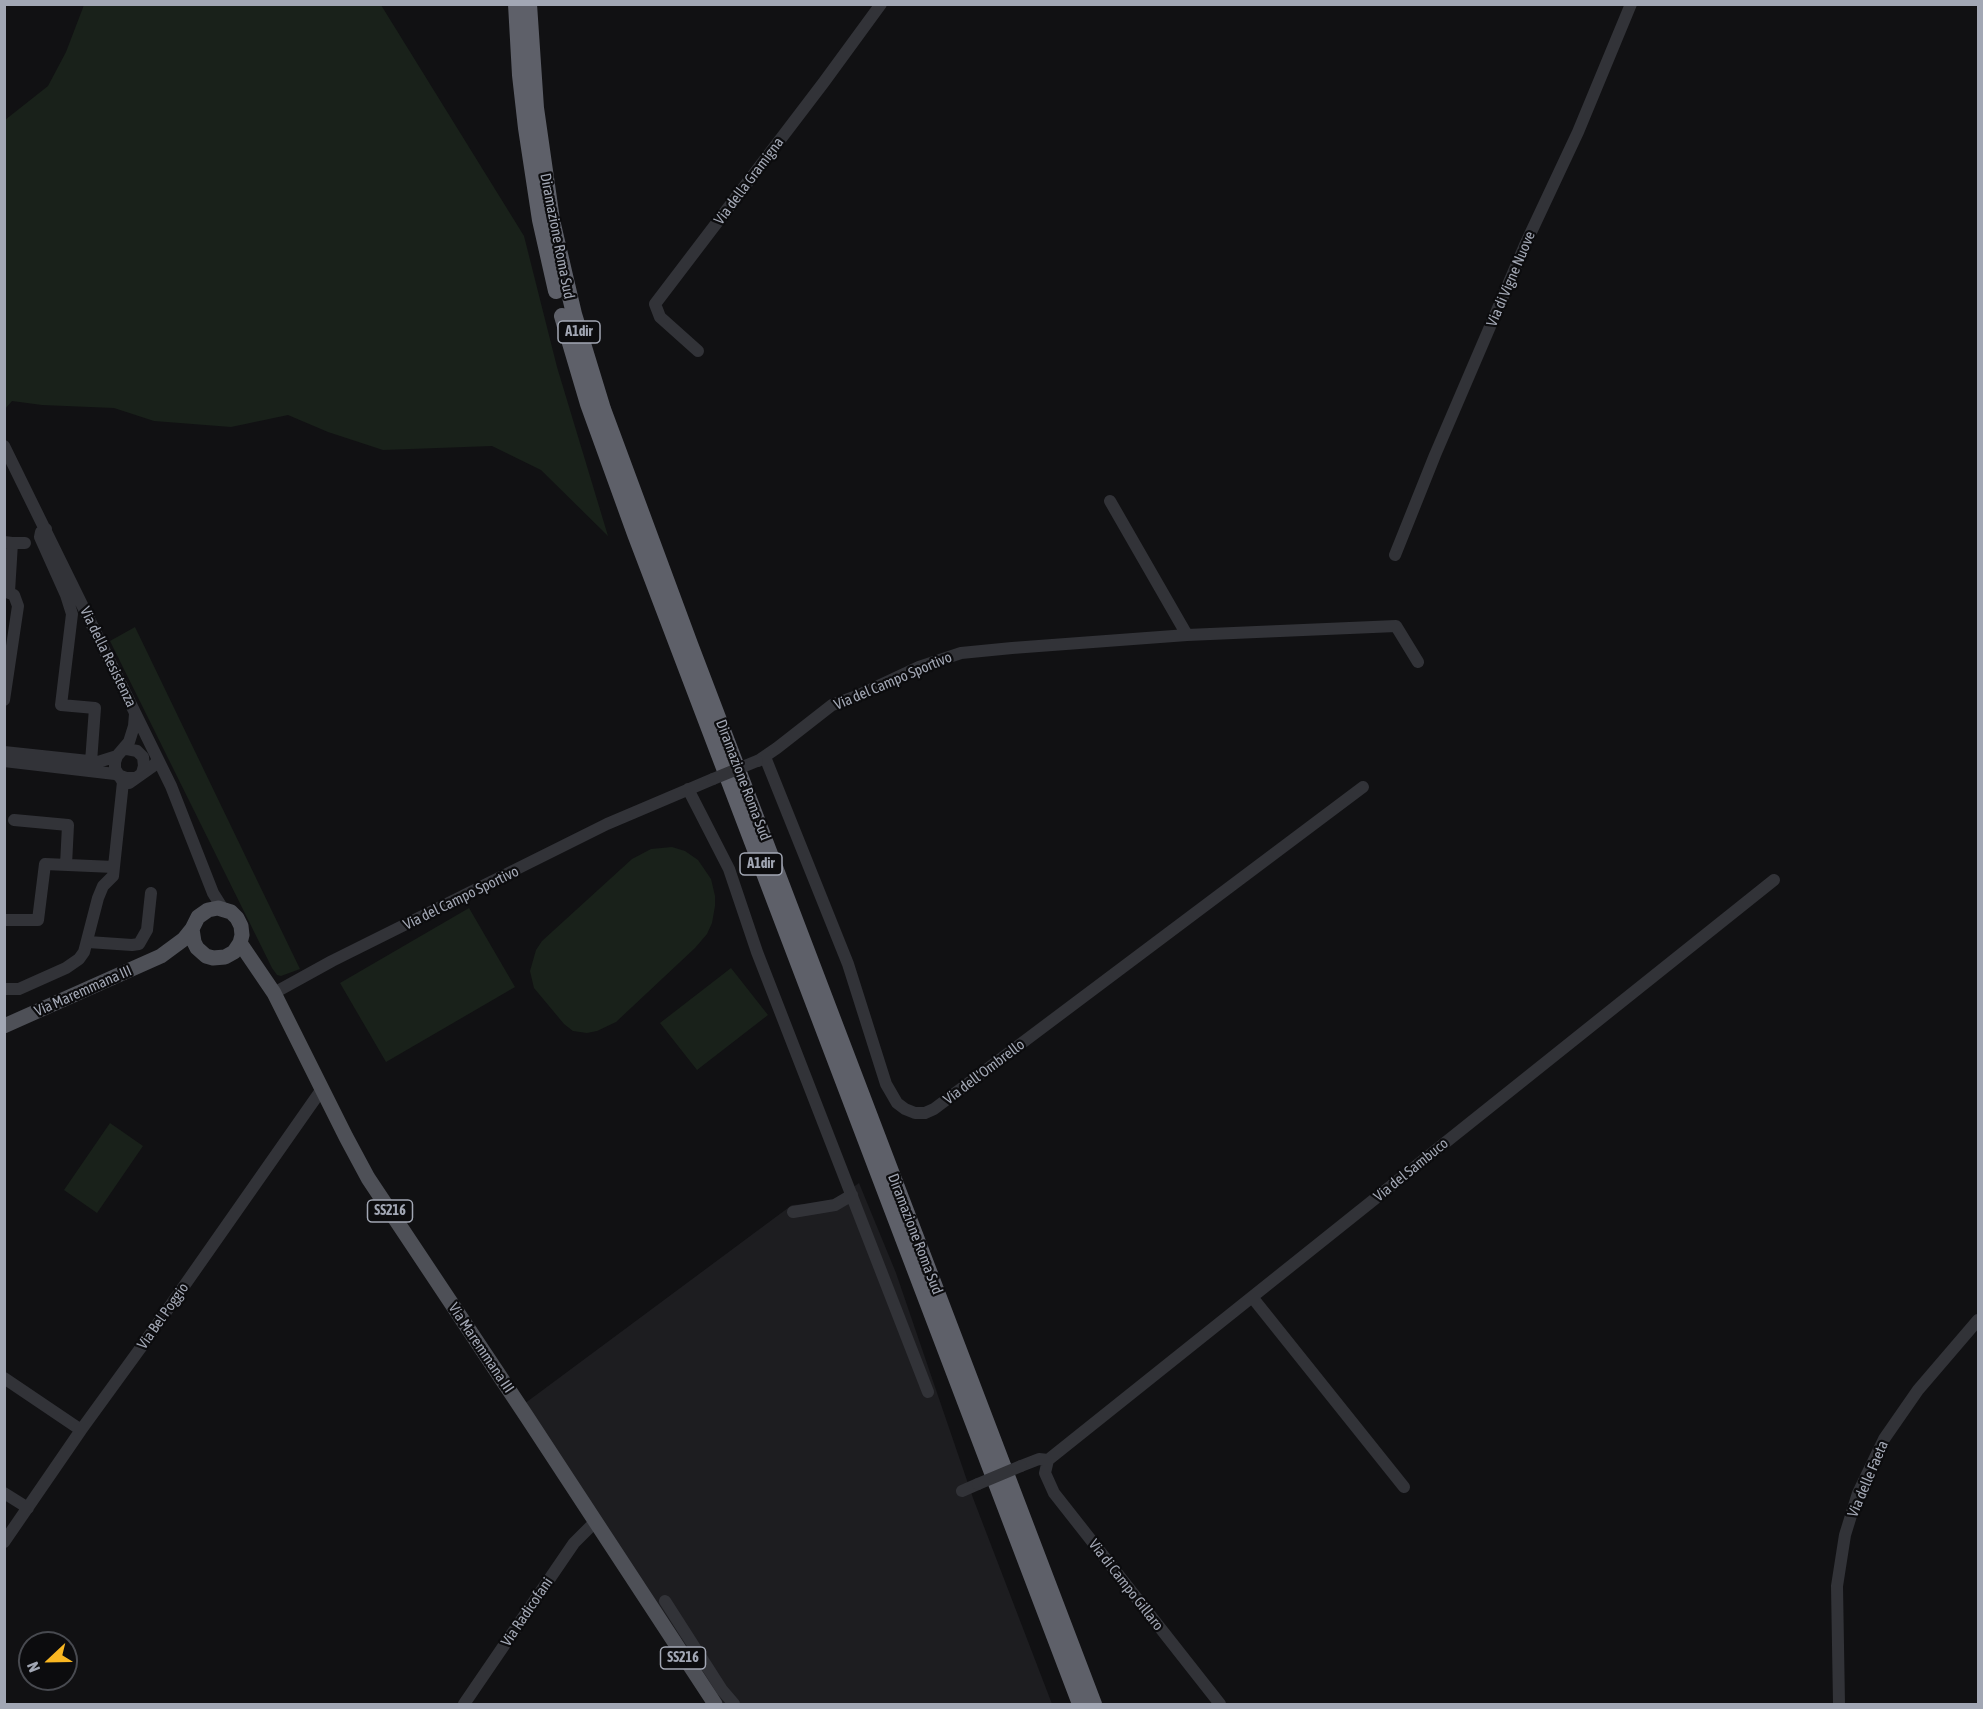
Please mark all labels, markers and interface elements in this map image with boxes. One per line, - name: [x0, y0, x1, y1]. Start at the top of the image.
- street label: Via della Gramigna: [710, 134, 788, 228]
- street label: Diramazione Roma Sud: [536, 172, 578, 300]
- street label: Via di Vigne Nuove: [1483, 229, 1539, 329]
- road number: A1dir: [558, 321, 600, 343]
- street label: Via della Resistenza: [76, 604, 140, 710]
- street label: Via del Campo Sportivo: [831, 648, 955, 714]
- street label: Diramazione Roma Sud: [712, 717, 774, 843]
- road number: A1dir: [740, 853, 782, 875]
- street label: Via del Campo Sportivo: [400, 862, 522, 934]
- street label: Via Maremmana III: [32, 962, 134, 1020]
- street label: Via dell'Ombrello: [940, 1036, 1028, 1108]
- street label: Via del Sambuco: [1370, 1134, 1452, 1206]
- street label: Diramazione Roma Sud: [884, 1171, 946, 1297]
- road number: SS216: [368, 1200, 412, 1222]
- street label: Via Bel Poggio: [134, 1279, 192, 1353]
- street label: Via Maremmana III: [444, 1300, 518, 1396]
- street label: Via delle Faeta: [1844, 1438, 1892, 1520]
- street label: Via di Campo Gillaro: [1085, 1536, 1167, 1634]
- street label: Via Radicofani: [497, 1574, 557, 1650]
- north arrow: [18, 1631, 78, 1691]
- road number: SS216: [660, 1647, 706, 1669]
- text: N: [23, 1659, 43, 1675]

